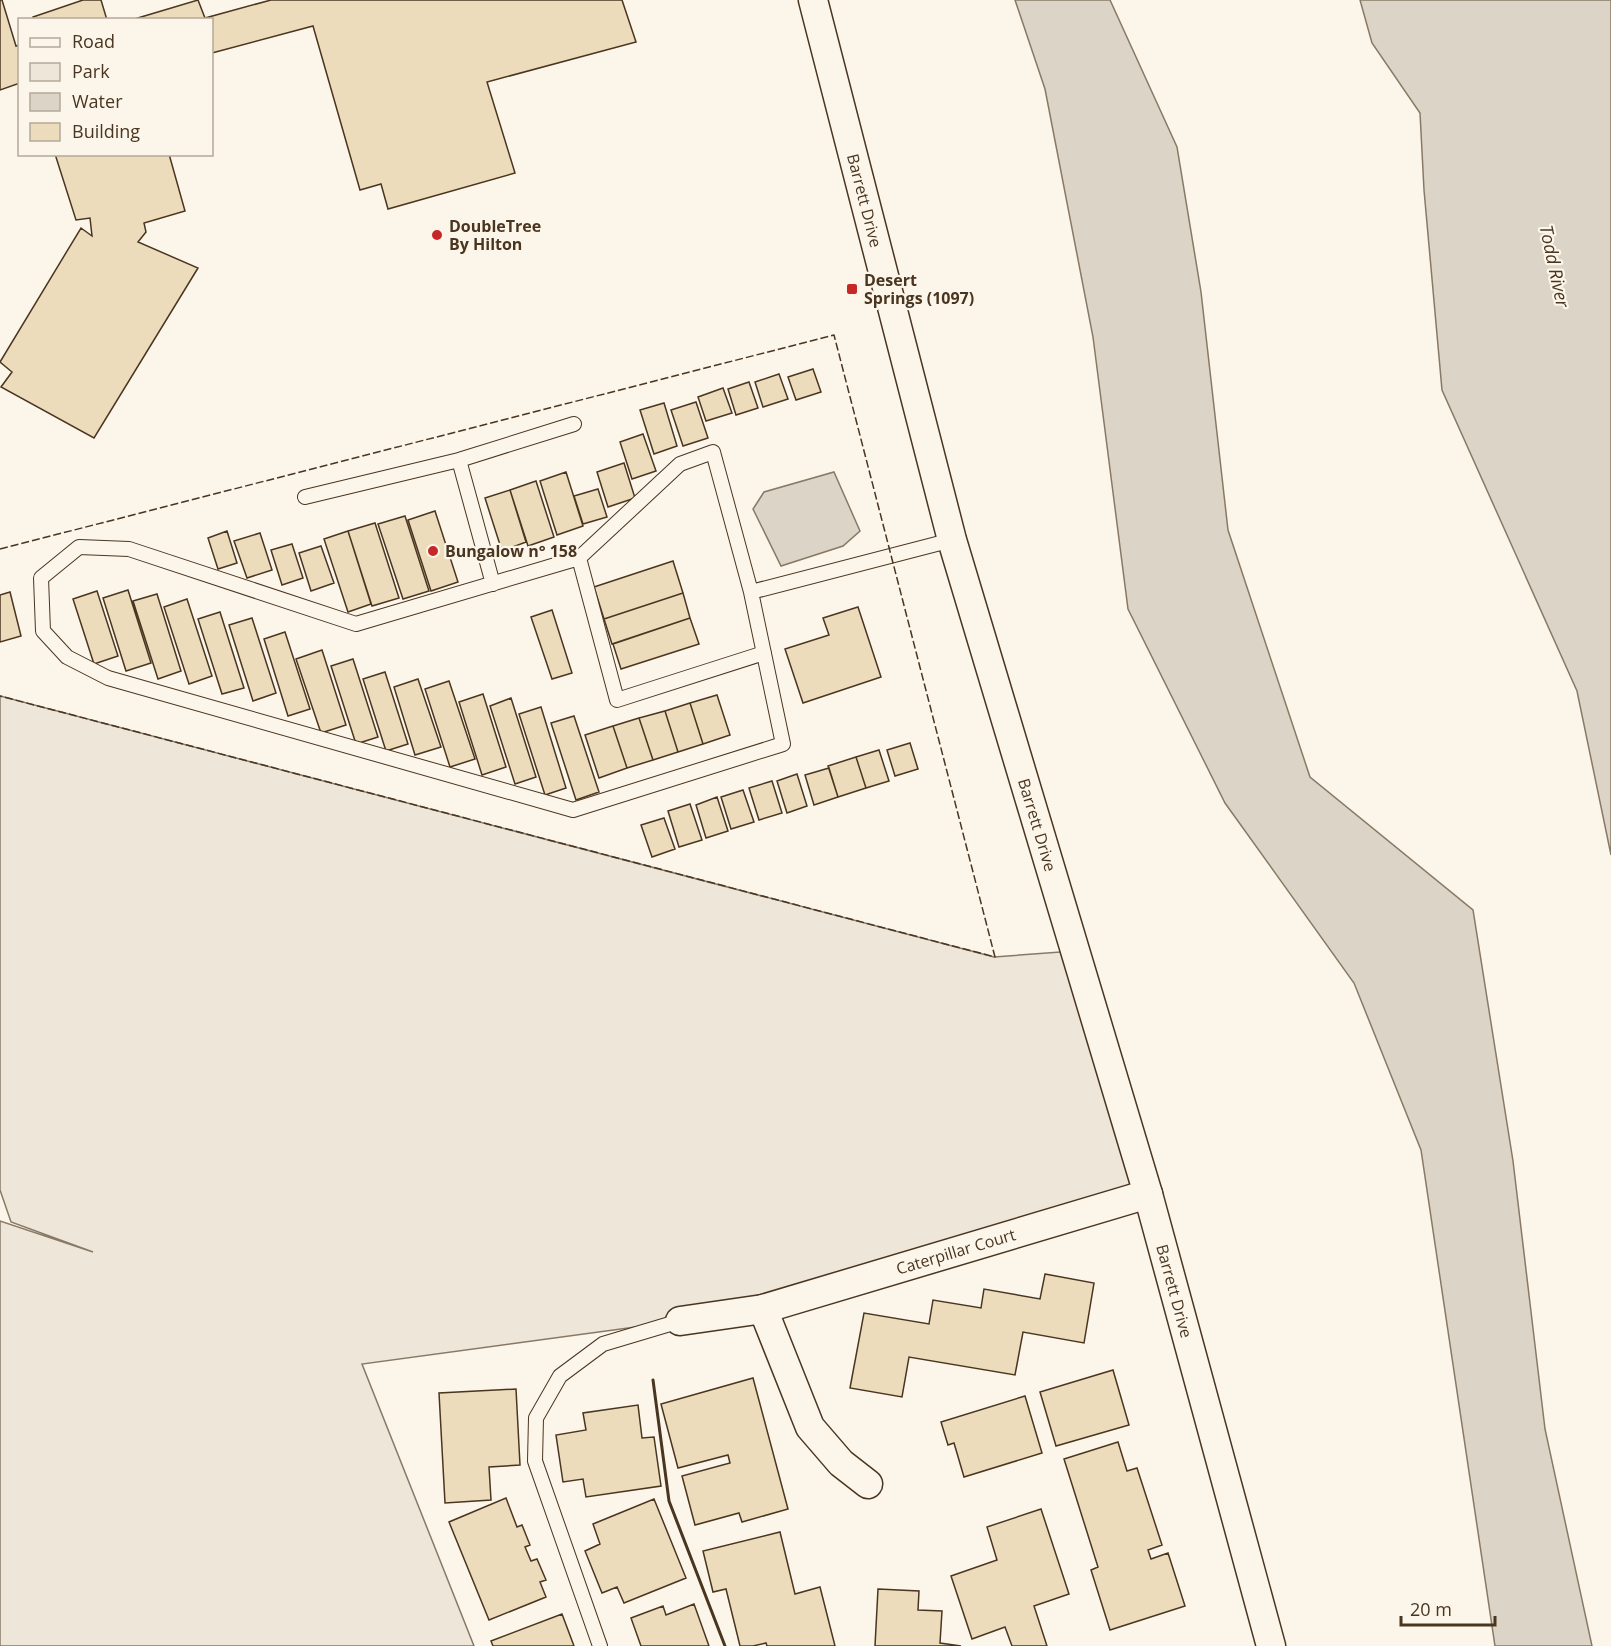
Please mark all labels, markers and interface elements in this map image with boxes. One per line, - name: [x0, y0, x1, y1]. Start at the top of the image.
- legend: [18, 18, 213, 156]
- text: Road: [72, 29, 115, 53]
- text: Park: [72, 59, 110, 83]
- text: Water: [72, 89, 123, 113]
- text: Building: [72, 119, 140, 143]
- street label: Barrett Drive: [842, 151, 887, 250]
- place label: DoubleTree By Hilton: [449, 215, 541, 255]
- water label: Todd River: [1535, 223, 1576, 310]
- marker: DoubleTree By Hilton: [430, 228, 444, 242]
- place label: Desert Springs (1097): [864, 269, 974, 309]
- marker: Desert Springs (1097): [845, 282, 859, 296]
- place label: Bungalow n° 158: [445, 540, 577, 562]
- marker: Bungalow n° 158: [426, 544, 440, 558]
- street label: Barrett Drive: [1013, 776, 1062, 874]
- street label: Caterpillar Court: [893, 1223, 1018, 1280]
- street label: Barrett Drive: [1151, 1242, 1198, 1340]
- scale bar: [1401, 1589, 1496, 1627]
- text: 20 m: [1410, 1597, 1452, 1621]

